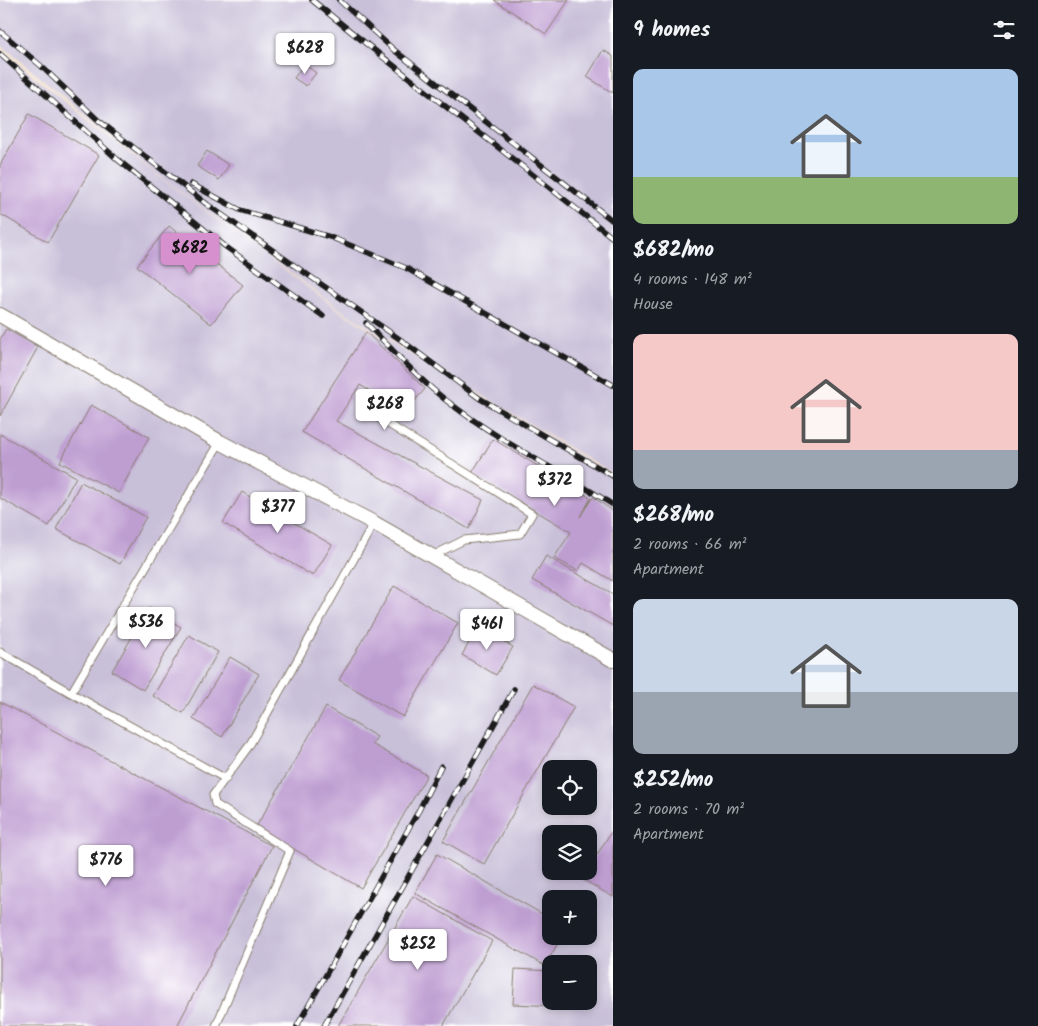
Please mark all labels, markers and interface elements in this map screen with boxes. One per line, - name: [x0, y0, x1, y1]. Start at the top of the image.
- text: 9 homes: [633, 14, 710, 47]
- icon: filters: [990, 16, 1018, 44]
- pin: $628: [275, 32, 335, 75]
- text: $628: [287, 36, 323, 61]
- icon: home: [781, 101, 871, 191]
- pin: $682: [160, 232, 220, 275]
- text: $682/mo: [633, 234, 714, 267]
- text: $682: [172, 236, 208, 261]
- text: 4 rooms · 148 m²: [633, 267, 752, 292]
- text: House: [633, 292, 673, 317]
- icon: home: [781, 366, 871, 456]
- pin: $268: [355, 388, 415, 431]
- text: $268: [367, 392, 403, 417]
- pin: $372: [525, 464, 585, 507]
- text: $372: [537, 468, 573, 493]
- pin: $377: [248, 492, 308, 534]
- text: $377: [261, 495, 295, 520]
- text: $268/mo: [633, 499, 714, 532]
- text: 2 rooms · 66 m²: [633, 532, 747, 557]
- text: Apartment: [633, 557, 704, 582]
- pin: $536: [116, 606, 176, 649]
- pin: $461: [457, 608, 517, 651]
- text: $536: [129, 610, 164, 635]
- text: $461: [471, 612, 503, 637]
- icon: home: [781, 631, 871, 721]
- map controls: [542, 760, 597, 1010]
- button: locate: [542, 760, 597, 815]
- text: $252/mo: [633, 764, 713, 797]
- text: 2 rooms · 70 m²: [633, 797, 744, 822]
- text: Apartment: [633, 822, 704, 847]
- button: layers: [542, 825, 597, 880]
- pin: $776: [76, 844, 136, 887]
- text: $776: [89, 848, 123, 873]
- button: +: [542, 890, 597, 945]
- pin: $252: [388, 928, 448, 971]
- text: $252: [400, 932, 436, 957]
- button: −: [542, 955, 597, 1010]

